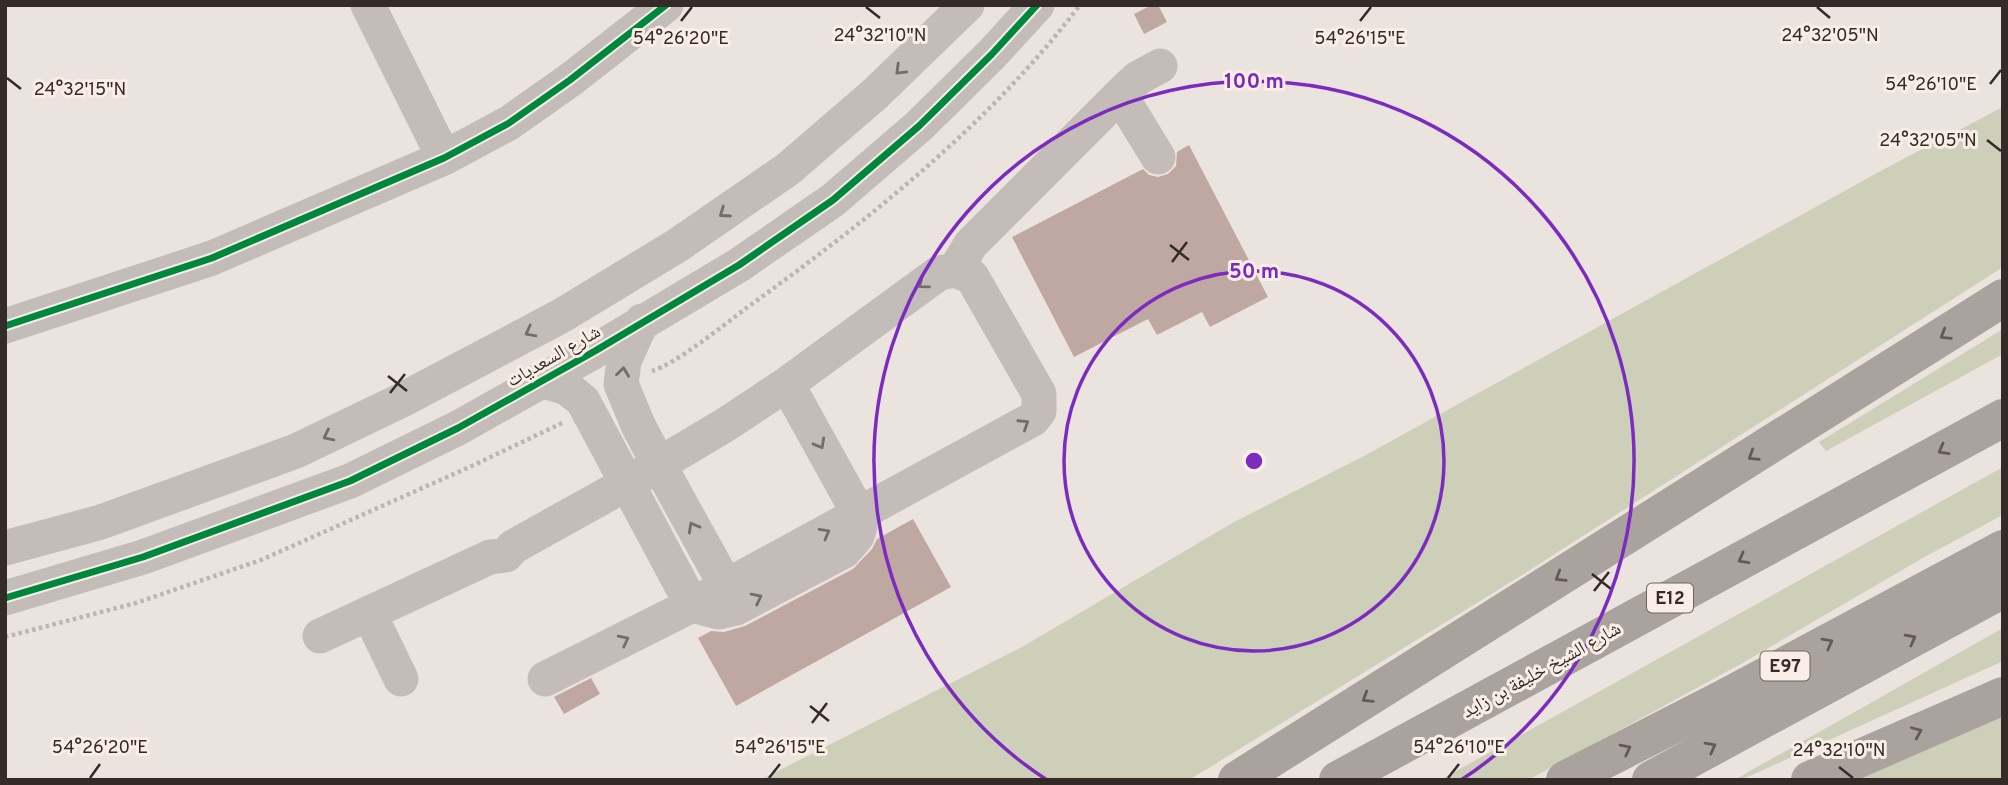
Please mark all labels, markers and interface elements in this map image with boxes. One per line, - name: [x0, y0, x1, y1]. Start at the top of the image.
- text: 24°32'10"N: [834, 25, 927, 48]
- text: 24°32'05"N: [1781, 25, 1879, 48]
- text: 54°26'20"E: [633, 28, 729, 51]
- text: 54°26'15"E: [1314, 28, 1406, 51]
- one-way arrow: [895, 61, 908, 74]
- text: 100 m: [1224, 69, 1284, 96]
- text: 54°26'10"E: [1885, 74, 1977, 97]
- text: 24°32'15"N: [34, 79, 126, 102]
- text: 24°32'05"N: [1879, 130, 1977, 153]
- one-way arrow: [719, 205, 732, 217]
- text: 50 m: [1229, 259, 1279, 286]
- one-way arrow: [918, 276, 931, 289]
- street label: شارع السعديات: [503, 320, 605, 393]
- one-way arrow: [525, 324, 538, 338]
- one-way arrow: [1940, 326, 1953, 339]
- one-way arrow: [615, 366, 630, 378]
- one-way arrow: [1017, 420, 1030, 433]
- one-way arrow: [323, 427, 335, 441]
- one-way arrow: [812, 436, 825, 449]
- one-way arrow: [1938, 442, 1950, 455]
- one-way arrow: [1748, 448, 1761, 461]
- centre of rings: [1242, 449, 1266, 473]
- one-way arrow: [688, 521, 701, 534]
- one-way arrow: [817, 528, 830, 541]
- one-way arrow: [1738, 551, 1750, 564]
- one-way arrow: [1555, 569, 1568, 582]
- road number: E12: [1647, 584, 1693, 612]
- one-way arrow: [750, 592, 762, 606]
- street label: شارع الشيخ خليفة بن زايد: [1458, 617, 1626, 724]
- one-way arrow: [1904, 634, 1916, 647]
- one-way arrow: [617, 635, 629, 649]
- one-way arrow: [1820, 637, 1833, 651]
- road number: E97: [1760, 652, 1810, 680]
- one-way arrow: [1362, 689, 1375, 702]
- one-way arrow: [1911, 727, 1923, 741]
- text: 54°26'20"E: [52, 737, 148, 760]
- text: 54°26'15"E: [734, 737, 826, 760]
- text: 54°26'10"E: [1413, 737, 1505, 760]
- text: 24°32'10"N: [1793, 740, 1886, 763]
- one-way arrow: [1704, 742, 1716, 755]
- one-way arrow: [1619, 743, 1631, 757]

